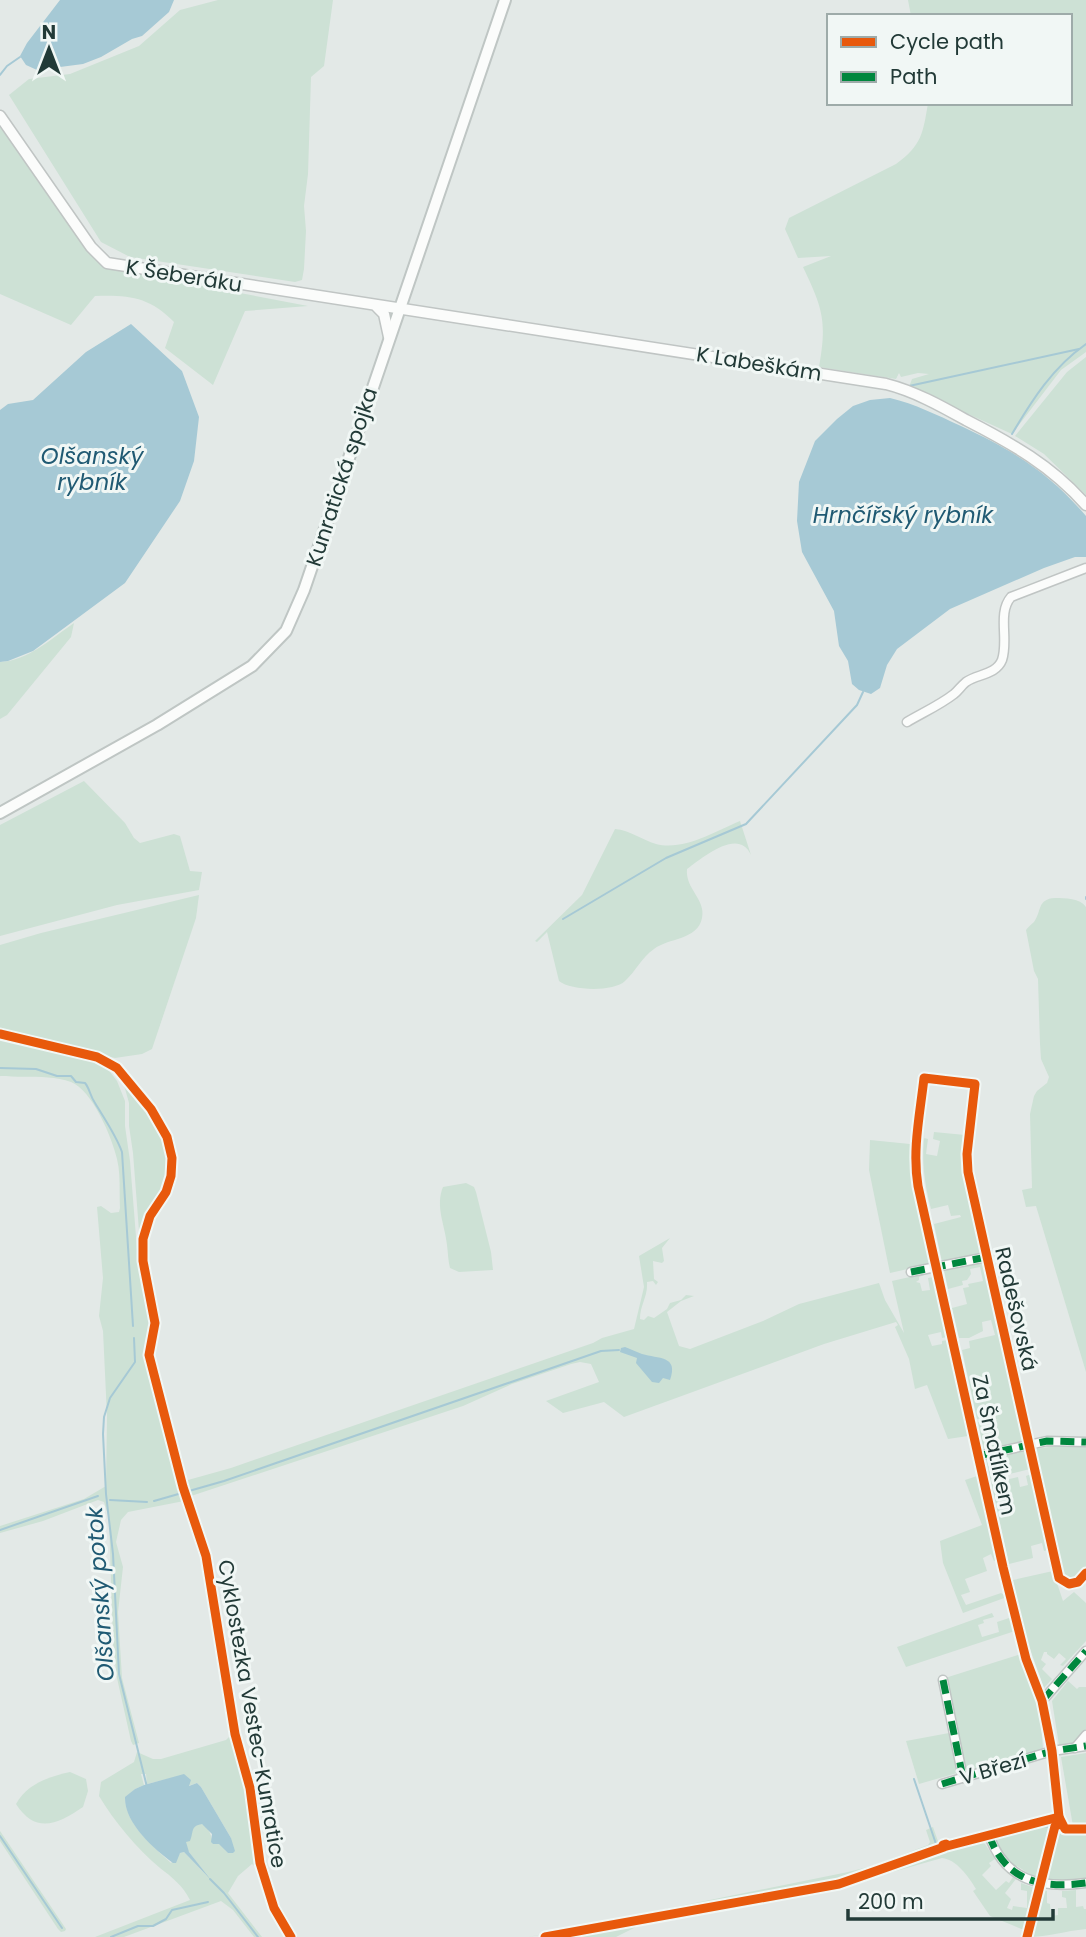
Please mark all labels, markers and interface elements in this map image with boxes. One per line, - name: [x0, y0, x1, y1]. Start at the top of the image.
- north arrow: [14, 14, 84, 84]
- legend: [827, 14, 1072, 105]
- text: N: [42, 19, 56, 46]
- text: Cycle path: [890, 27, 1004, 56]
- text: Path: [890, 62, 937, 91]
- street label: K Šeberáku: [124, 252, 244, 299]
- street label: K Labeškám: [694, 339, 824, 388]
- street label: Kunratická spojka: [299, 384, 384, 570]
- water label: Olšanský rybník: [41, 440, 144, 498]
- water label: Hrnčířský rybník: [813, 499, 994, 531]
- street label: Radešovská: [988, 1244, 1045, 1374]
- street label: Za Šmatlíkem: [965, 1372, 1024, 1518]
- water label: Olšanský potok: [78, 1505, 122, 1682]
- street label: Cyklostezka Vestec-Kunratice: [211, 1558, 294, 1870]
- street label: V Březí: [956, 1745, 1030, 1792]
- scale bar: [848, 1878, 1053, 1922]
- text: 200 m: [858, 1887, 924, 1916]

